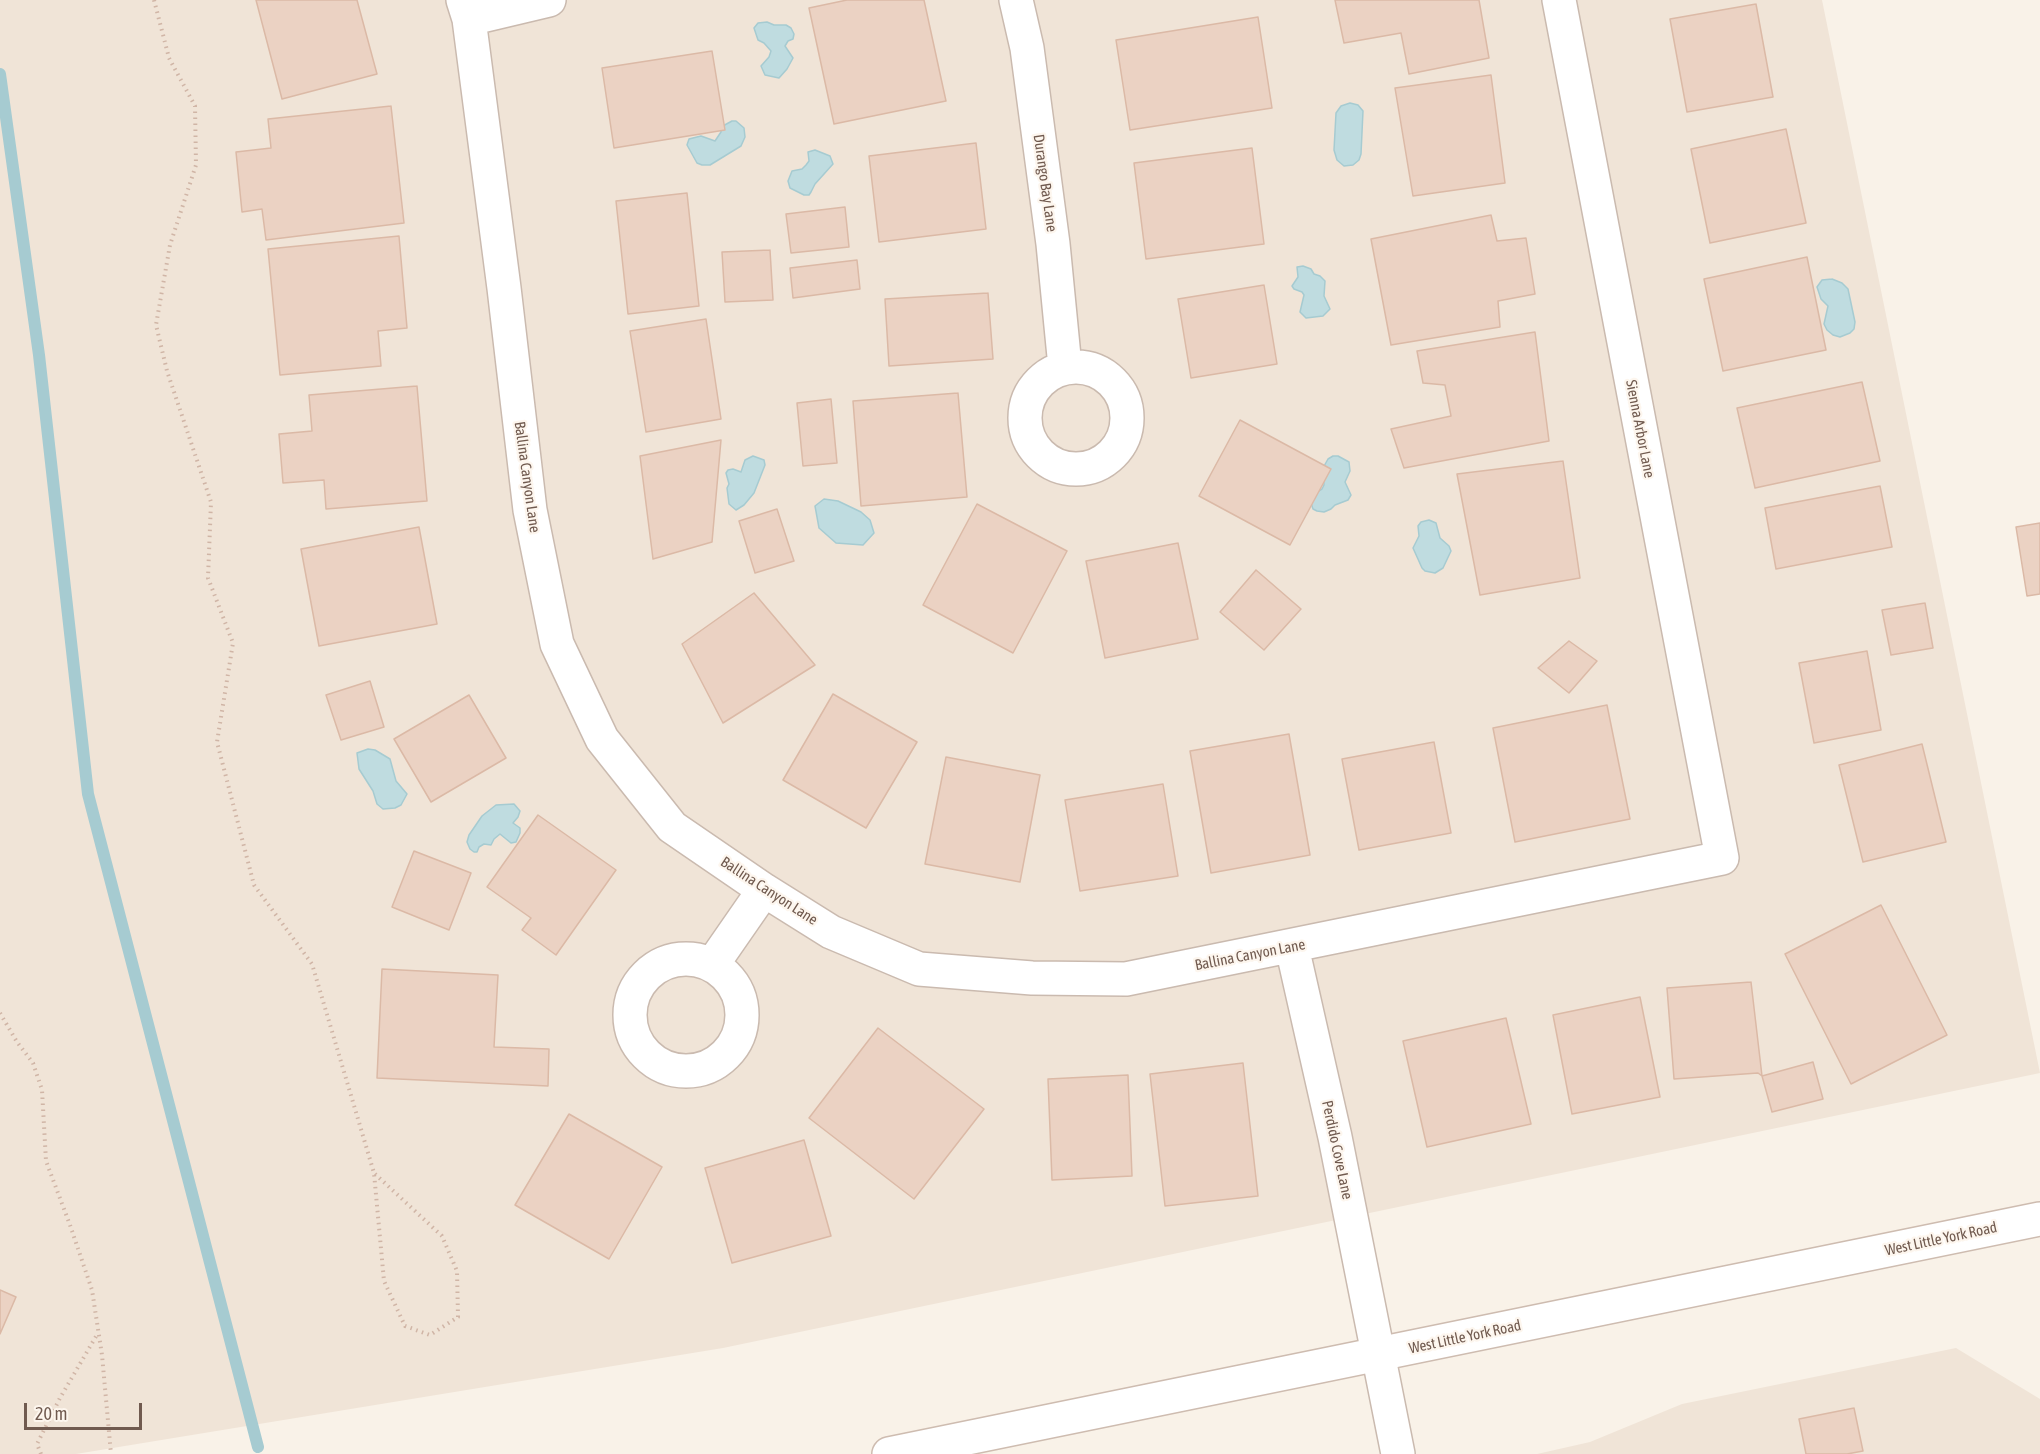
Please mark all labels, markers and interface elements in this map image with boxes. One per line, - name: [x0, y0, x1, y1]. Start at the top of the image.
- street label: Durango Bay Lane: [1029, 133, 1061, 233]
- street label: Sienna Arbor Lane: [1622, 378, 1658, 480]
- street label: Ballina Canyon Lane: [510, 420, 544, 534]
- street label: Ballina Canyon Lane: [717, 853, 821, 929]
- street label: Ballina Canyon Lane: [1193, 935, 1307, 975]
- street label: Perdido Cove Lane: [1318, 1099, 1356, 1201]
- street label: West Little York Road: [1883, 1218, 1999, 1260]
- street label: West Little York Road: [1407, 1316, 1523, 1358]
- scale bar: [27, 1391, 146, 1429]
- text: 20 m: [35, 1403, 67, 1424]

